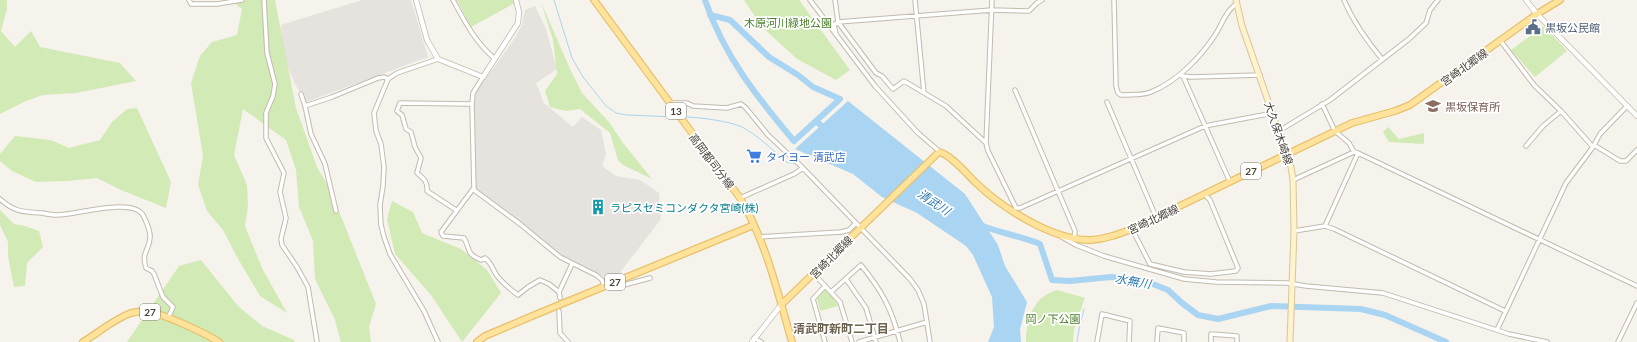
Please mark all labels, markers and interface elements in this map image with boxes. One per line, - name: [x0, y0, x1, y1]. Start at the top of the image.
- park label: 木原河川緑地公園: [744, 16, 832, 29]
- public building icon: 黒坂公民館: [1524, 18, 1542, 36]
- place label: 黒坂公民館: [1545, 21, 1600, 34]
- street label: 宮崎北郷線: [1438, 46, 1490, 88]
- school or university icon: 黒坂保育所: [1424, 97, 1442, 115]
- street label: 大久保木崎線: [1262, 100, 1296, 166]
- place label: 黒坂保育所: [1445, 100, 1501, 113]
- road number: 13: [666, 103, 686, 119]
- street label: 高岡都司分線: [687, 131, 737, 191]
- supermarket icon: タイヨー 清武店: [745, 147, 763, 165]
- place label: タイヨー 清武店: [766, 150, 846, 163]
- road number: 27: [1241, 163, 1261, 179]
- water label: 清武川: [915, 186, 955, 219]
- building icon: ラピスセミコンダクタ宮崎(株): [589, 198, 607, 216]
- place label: ラピスセミコンダクタ宮崎(株): [610, 201, 758, 214]
- street label: 宮崎北郷線: [1125, 201, 1181, 237]
- street label: 宮崎北郷線: [807, 233, 855, 281]
- water label: 水無川: [1114, 270, 1154, 292]
- road number: 27: [605, 274, 625, 290]
- road number: 27: [140, 304, 160, 320]
- park label: 岡ノ下公園: [1026, 312, 1081, 325]
- district label: 清武町新町二丁目: [793, 321, 889, 336]

